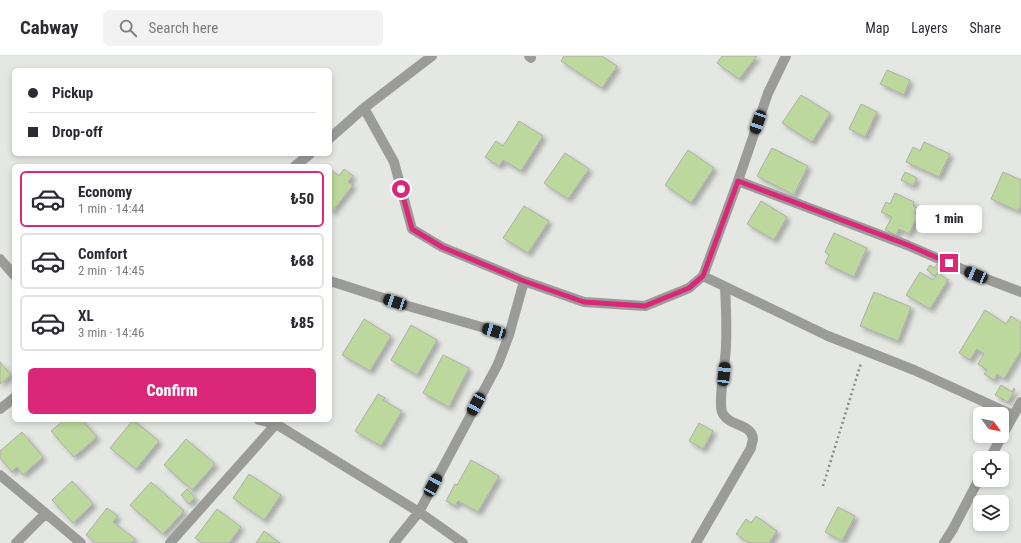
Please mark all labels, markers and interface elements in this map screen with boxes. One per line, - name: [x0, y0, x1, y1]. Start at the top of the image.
- search box: [103, 10, 383, 46]
- text: Cabway: [20, 16, 79, 39]
- icon: search: [117, 17, 139, 39]
- text: Search here: [149, 19, 218, 37]
- text: Map: [865, 20, 889, 36]
- text: Layers: [911, 20, 948, 36]
- text: Share: [970, 20, 1001, 36]
- text: Pickup: [52, 84, 93, 102]
- car: [748, 109, 768, 135]
- text: Drop-off: [52, 123, 103, 141]
- route start: [392, 180, 410, 198]
- icon: car: [30, 181, 66, 217]
- text: Economy: [78, 183, 132, 201]
- text: ₺50: [291, 190, 314, 208]
- text: 1 min · 14:44: [78, 201, 144, 216]
- callout: 1 min: [916, 205, 982, 233]
- text: 1 min: [935, 211, 963, 226]
- icon: car: [30, 243, 66, 279]
- text: Comfort: [78, 245, 127, 263]
- text: ₺68: [291, 252, 314, 270]
- route end: [940, 254, 958, 272]
- text: 2 min · 14:45: [78, 263, 144, 278]
- car: [963, 265, 989, 285]
- car: [382, 293, 408, 311]
- icon: car: [30, 305, 66, 341]
- text: XL: [78, 307, 94, 325]
- text: ₺85: [291, 314, 314, 332]
- car: [481, 322, 507, 340]
- text: 3 min · 14:46: [78, 325, 144, 340]
- car: [717, 361, 731, 387]
- button: Confirm: [28, 368, 316, 414]
- car: [465, 391, 487, 417]
- north arrow: [973, 407, 1009, 443]
- map controls: [973, 407, 1009, 531]
- button: locate: [973, 451, 1009, 487]
- car: [422, 472, 444, 498]
- button: layers: [973, 495, 1009, 531]

